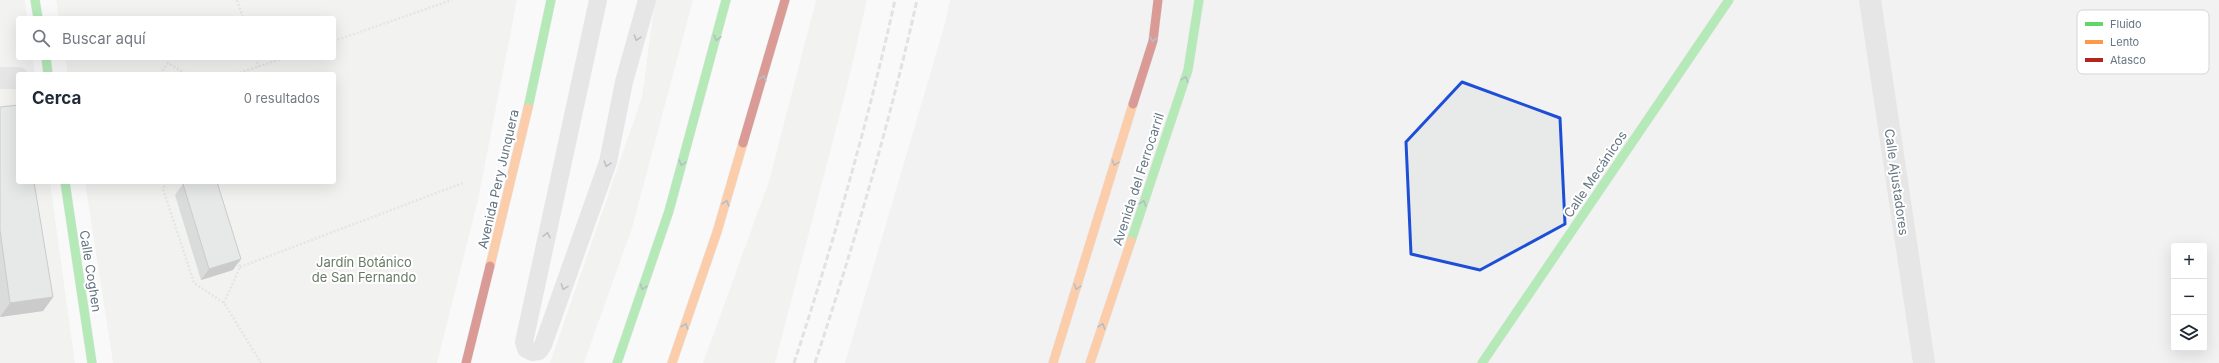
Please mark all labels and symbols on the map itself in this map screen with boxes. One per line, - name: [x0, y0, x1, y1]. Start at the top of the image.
- legend: [2077, 10, 2209, 74]
- text: Fluido: [2110, 17, 2142, 31]
- one-way arrow: [633, 34, 642, 41]
- one-way arrow: [713, 35, 721, 41]
- text: Lento: [2110, 35, 2140, 49]
- one-way arrow: [1149, 36, 1158, 42]
- text: Atasco: [2110, 53, 2146, 67]
- one-way arrow: [758, 75, 767, 82]
- one-way arrow: [1180, 76, 1188, 83]
- street label: Avenida Pery Junquera: [474, 108, 522, 250]
- street label: Avenida del Ferrocarril: [1109, 111, 1167, 247]
- street label: Calle Mecánicos: [1560, 127, 1630, 221]
- street label: Calle Ajustadores: [1882, 128, 1912, 236]
- one-way arrow: [678, 159, 687, 166]
- one-way arrow: [1111, 159, 1120, 166]
- one-way arrow: [603, 161, 612, 168]
- one-way arrow: [721, 199, 730, 206]
- one-way arrow: [1139, 199, 1147, 206]
- street label: Calle Coghen: [77, 229, 105, 313]
- one-way arrow: [543, 231, 551, 238]
- park label: Jardín Botánico de San Fernando: [312, 254, 416, 285]
- one-way arrow: [560, 283, 568, 290]
- one-way arrow: [639, 283, 648, 290]
- one-way arrow: [1073, 283, 1082, 290]
- one-way arrow: [680, 323, 689, 330]
- one-way arrow: [1097, 323, 1106, 330]

